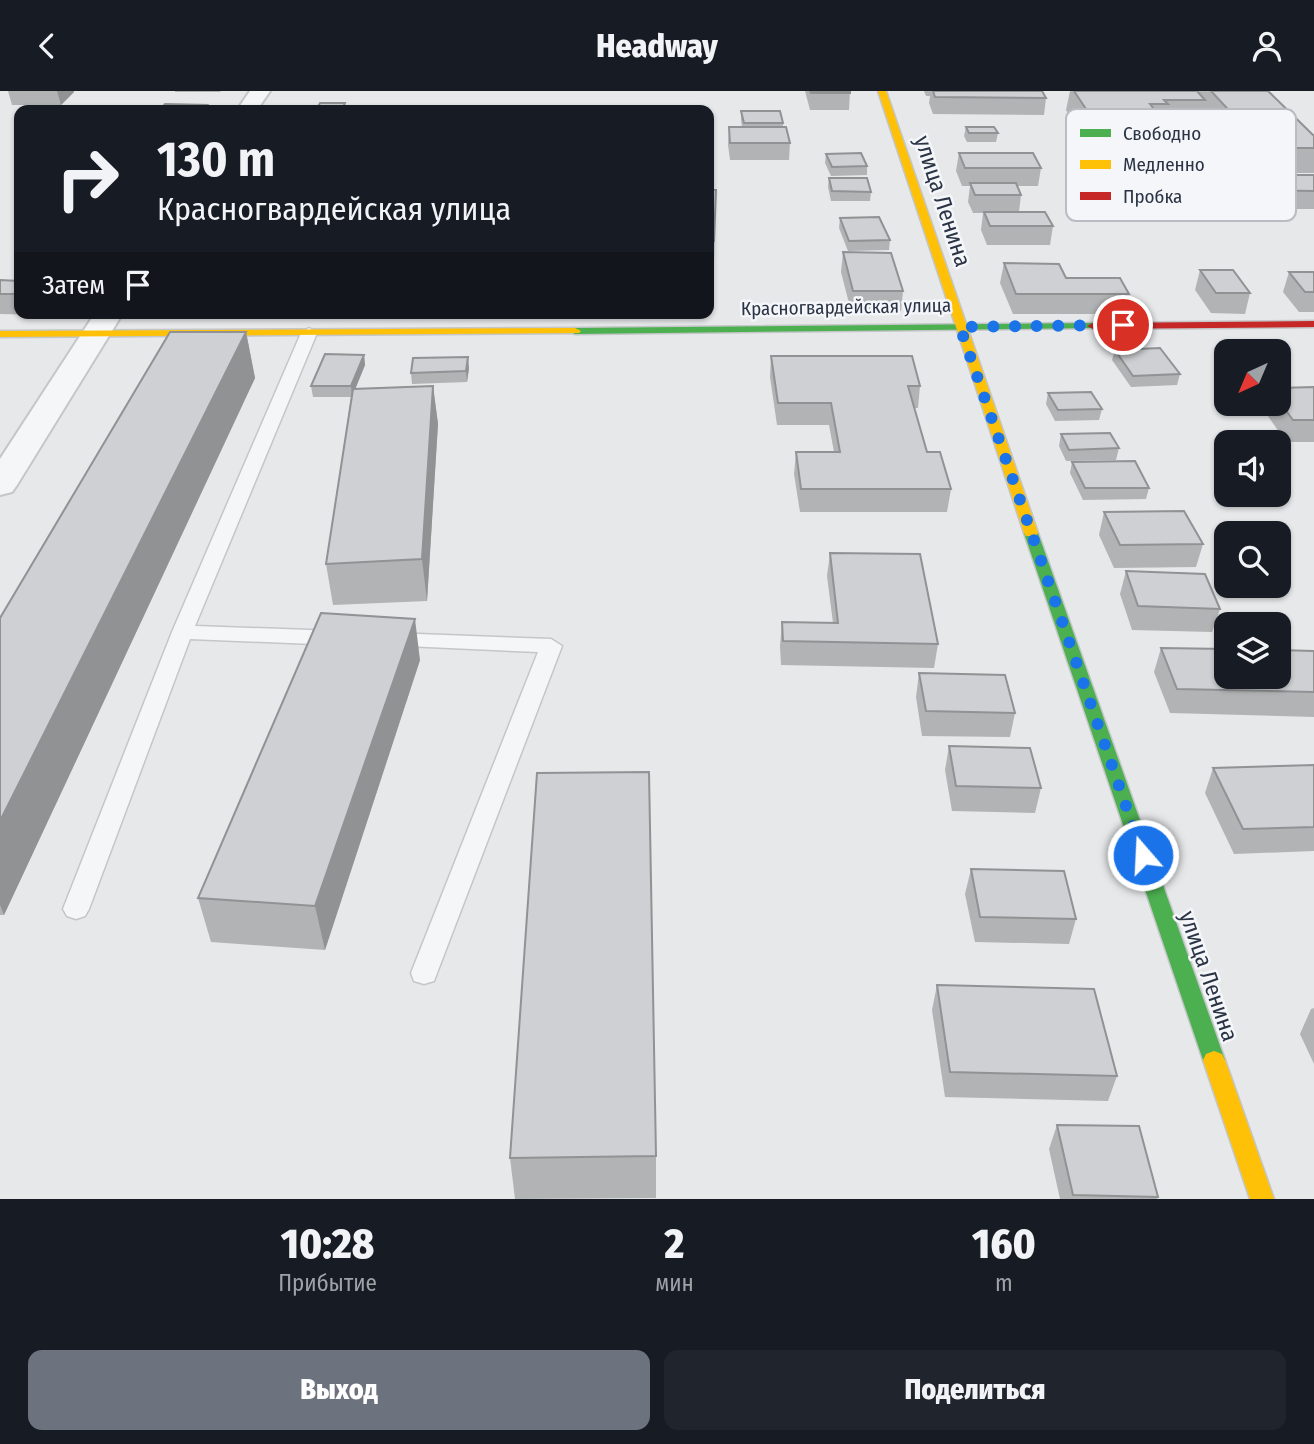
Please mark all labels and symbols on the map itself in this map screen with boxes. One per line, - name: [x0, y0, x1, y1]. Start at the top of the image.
- legend: [1066, 109, 1296, 221]
- text: Свободно: [1123, 122, 1201, 145]
- street label: улица Ленина: [909, 132, 977, 270]
- text: Медленно: [1123, 153, 1205, 176]
- text: Пробка: [1123, 185, 1182, 208]
- street label: Красногвардейская улица: [741, 294, 951, 320]
- pin: [1093, 295, 1153, 355]
- north arrow: [1214, 339, 1292, 417]
- position arrow: [1106, 818, 1180, 892]
- street label: улица Ленина: [1174, 907, 1244, 1045]

